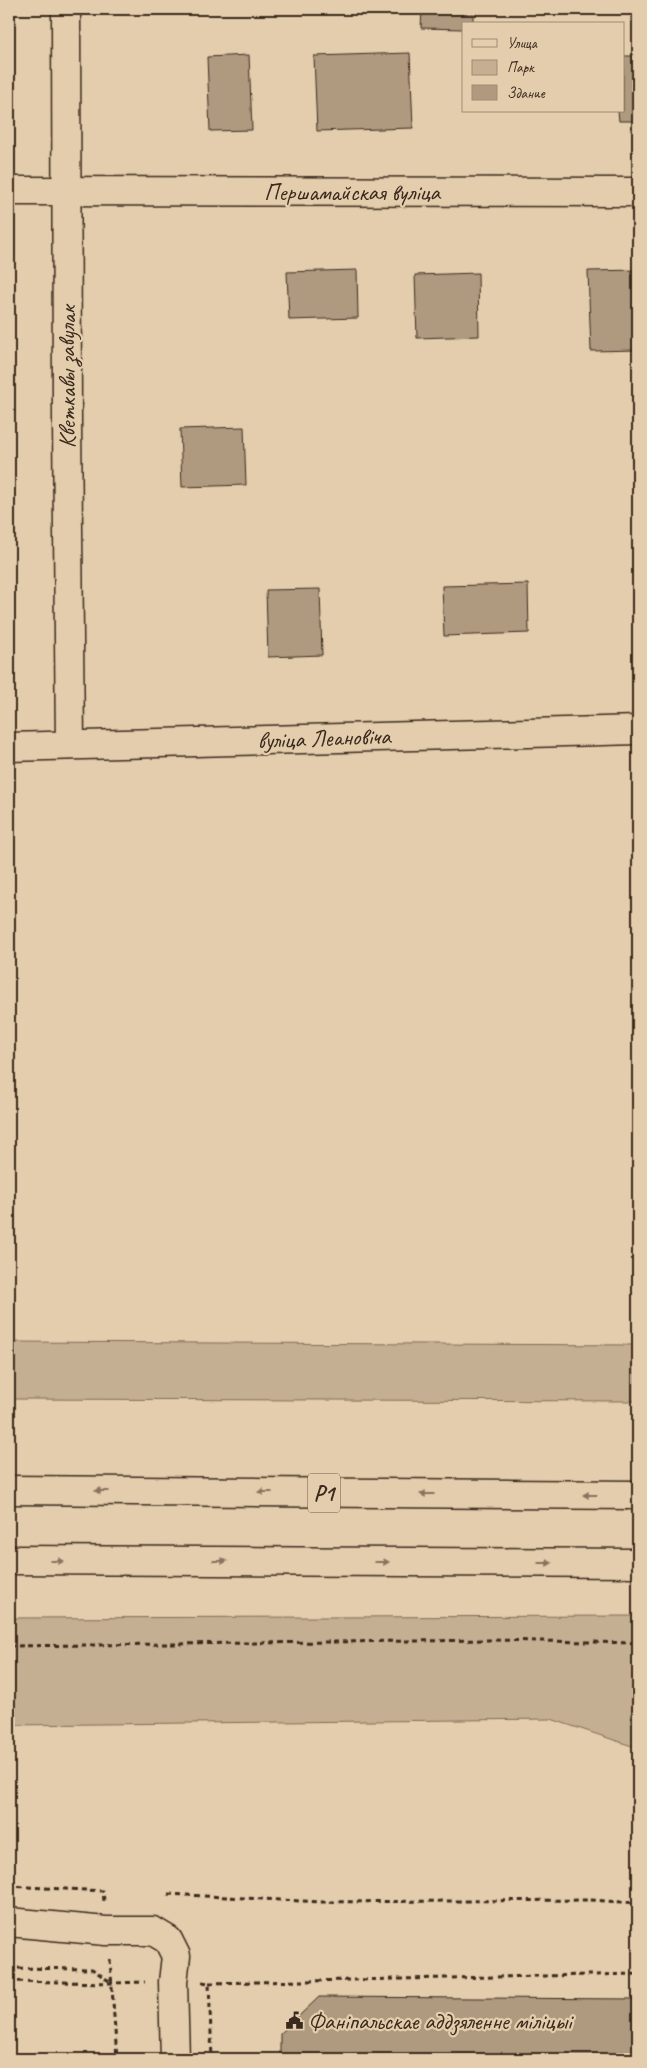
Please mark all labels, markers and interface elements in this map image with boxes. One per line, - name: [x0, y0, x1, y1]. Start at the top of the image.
- legend: [462, 22, 624, 112]
- text: Улица: [507, 34, 538, 53]
- text: Парк: [507, 58, 535, 77]
- text: Здание: [507, 84, 546, 103]
- street label: Першамайская вуліца: [264, 177, 442, 207]
- street label: Кветкавы завулак: [52, 304, 83, 448]
- street label: вуліца Леановіча: [257, 721, 393, 755]
- road number: Р1: [308, 1474, 340, 1512]
- one-way arrow: [94, 1487, 110, 1495]
- one-way arrow: [256, 1488, 272, 1496]
- one-way arrow: [419, 1490, 435, 1498]
- one-way arrow: [581, 1491, 597, 1499]
- one-way arrow: [50, 1557, 66, 1565]
- one-way arrow: [212, 1557, 228, 1565]
- one-way arrow: [375, 1558, 391, 1566]
- one-way arrow: [537, 1559, 553, 1567]
- place label: Фаніпальскае аддзяленне міліцыі: [308, 2006, 574, 2036]
- public building icon: Фаніпальскае аддзяленне міліцыі: [284, 2011, 304, 2031]

